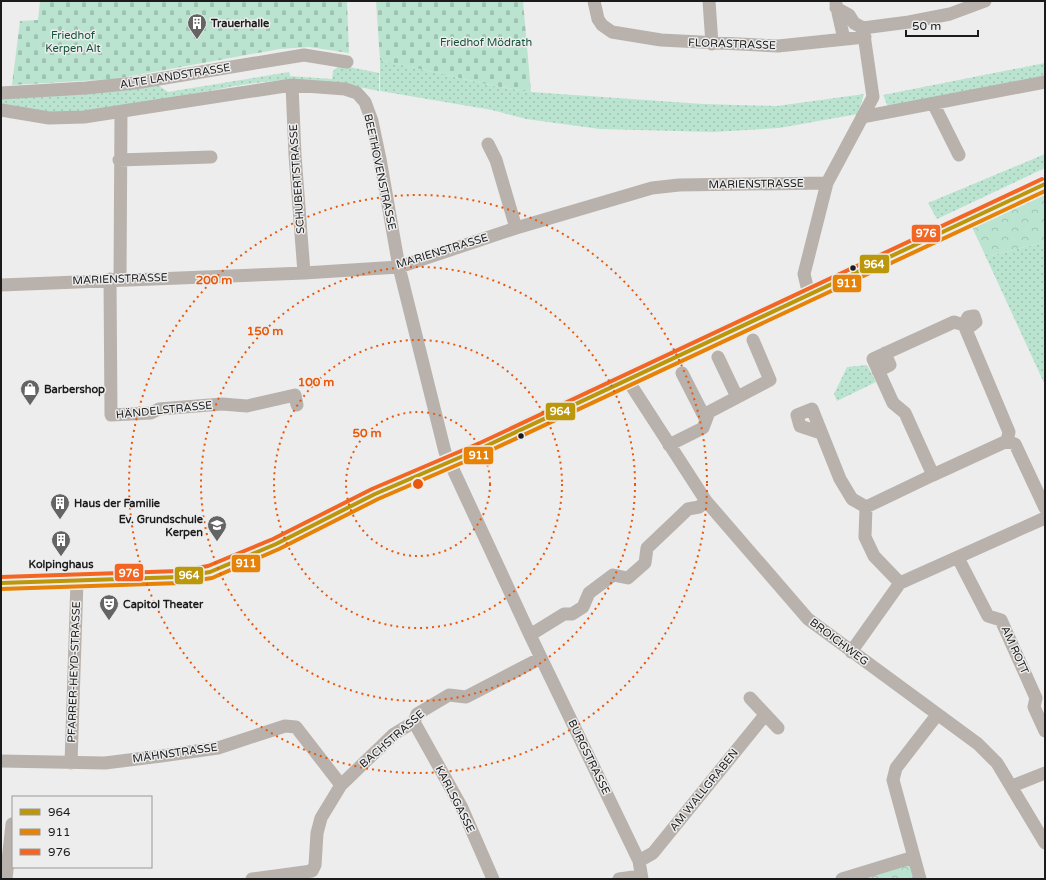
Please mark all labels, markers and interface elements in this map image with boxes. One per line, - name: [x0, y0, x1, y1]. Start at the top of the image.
- building icon: Trauerhalle: [186, 12, 208, 40]
- scale bar: [906, 12, 978, 38]
- place label: Trauerhalle: [210, 17, 270, 30]
- text: 50 m: [912, 19, 941, 33]
- park label: Friedhof Kerpen Alt: [45, 29, 101, 55]
- park label: Friedhof Mödrath: [440, 36, 532, 49]
- street label: FLORASTRASSE: [688, 36, 776, 52]
- street label: ALTE LANDSTRASSE: [119, 61, 231, 91]
- street label: BEETHOVENSTRASSE: [361, 113, 399, 231]
- street label: SCHUBERTSTRASSE: [287, 124, 307, 234]
- street label: MARIENSTRASSE: [708, 177, 804, 191]
- line badge: 976: [911, 224, 941, 243]
- text: 976: [916, 227, 936, 240]
- street label: MARIENSTRASSE: [395, 231, 489, 271]
- line badge: 964: [859, 254, 890, 274]
- text: 964: [864, 258, 884, 271]
- unlabelled marker: [848, 263, 858, 273]
- street label: MARIENSTRASSE: [72, 271, 168, 287]
- text: 200 m: [196, 273, 232, 287]
- line badge: 911: [832, 274, 862, 293]
- text: 911: [837, 277, 857, 290]
- text: 150 m: [247, 324, 283, 338]
- text: 100 m: [298, 375, 334, 389]
- shop icon: Barbershop: [19, 378, 41, 406]
- place label: Barbershop: [44, 383, 105, 397]
- street label: HÄNDELSTRASSE: [115, 398, 213, 422]
- line badge: 964: [545, 402, 576, 421]
- text: 964: [550, 405, 570, 418]
- text: 50 m: [352, 426, 382, 440]
- unlabelled marker: [516, 431, 526, 441]
- line badge: 911: [463, 446, 494, 465]
- text: 911: [469, 449, 489, 462]
- centre of rings: [411, 477, 425, 491]
- building icon: Haus der Familie: [49, 492, 71, 520]
- place label: Haus der Familie: [74, 497, 161, 510]
- place label: Ev. Grundschule Kerpen: [119, 513, 204, 540]
- school or university icon: Ev. Grundschule Kerpen: [206, 514, 228, 542]
- building icon: Kolpinghaus: [50, 529, 72, 557]
- line badge: 911: [231, 554, 261, 573]
- text: 911: [236, 557, 256, 570]
- place label: Kolpinghaus: [29, 558, 94, 572]
- line badge: 976: [114, 563, 144, 582]
- line badge: 964: [174, 566, 204, 585]
- text: 976: [119, 567, 139, 580]
- text: 964: [179, 569, 199, 582]
- theatre icon: Capitol Theater: [98, 593, 120, 621]
- place label: Capitol Theater: [123, 598, 204, 612]
- street label: PFARRER-HEYD-STRASSE: [65, 601, 83, 743]
- street label: BROICHWEG: [807, 616, 871, 668]
- street label: AM ROTT: [999, 624, 1032, 676]
- street label: BACHSTRASSE: [357, 707, 427, 771]
- street label: BURGSTRASSE: [565, 717, 613, 797]
- street label: MÄHNSTRASSE: [132, 741, 218, 765]
- street label: AM WALLGRABEN: [667, 746, 741, 834]
- street label: KARLSGASSE: [433, 763, 477, 835]
- legend: [12, 796, 152, 868]
- text: 964: [48, 805, 71, 819]
- text: 911: [48, 825, 71, 839]
- text: 976: [48, 845, 71, 859]

